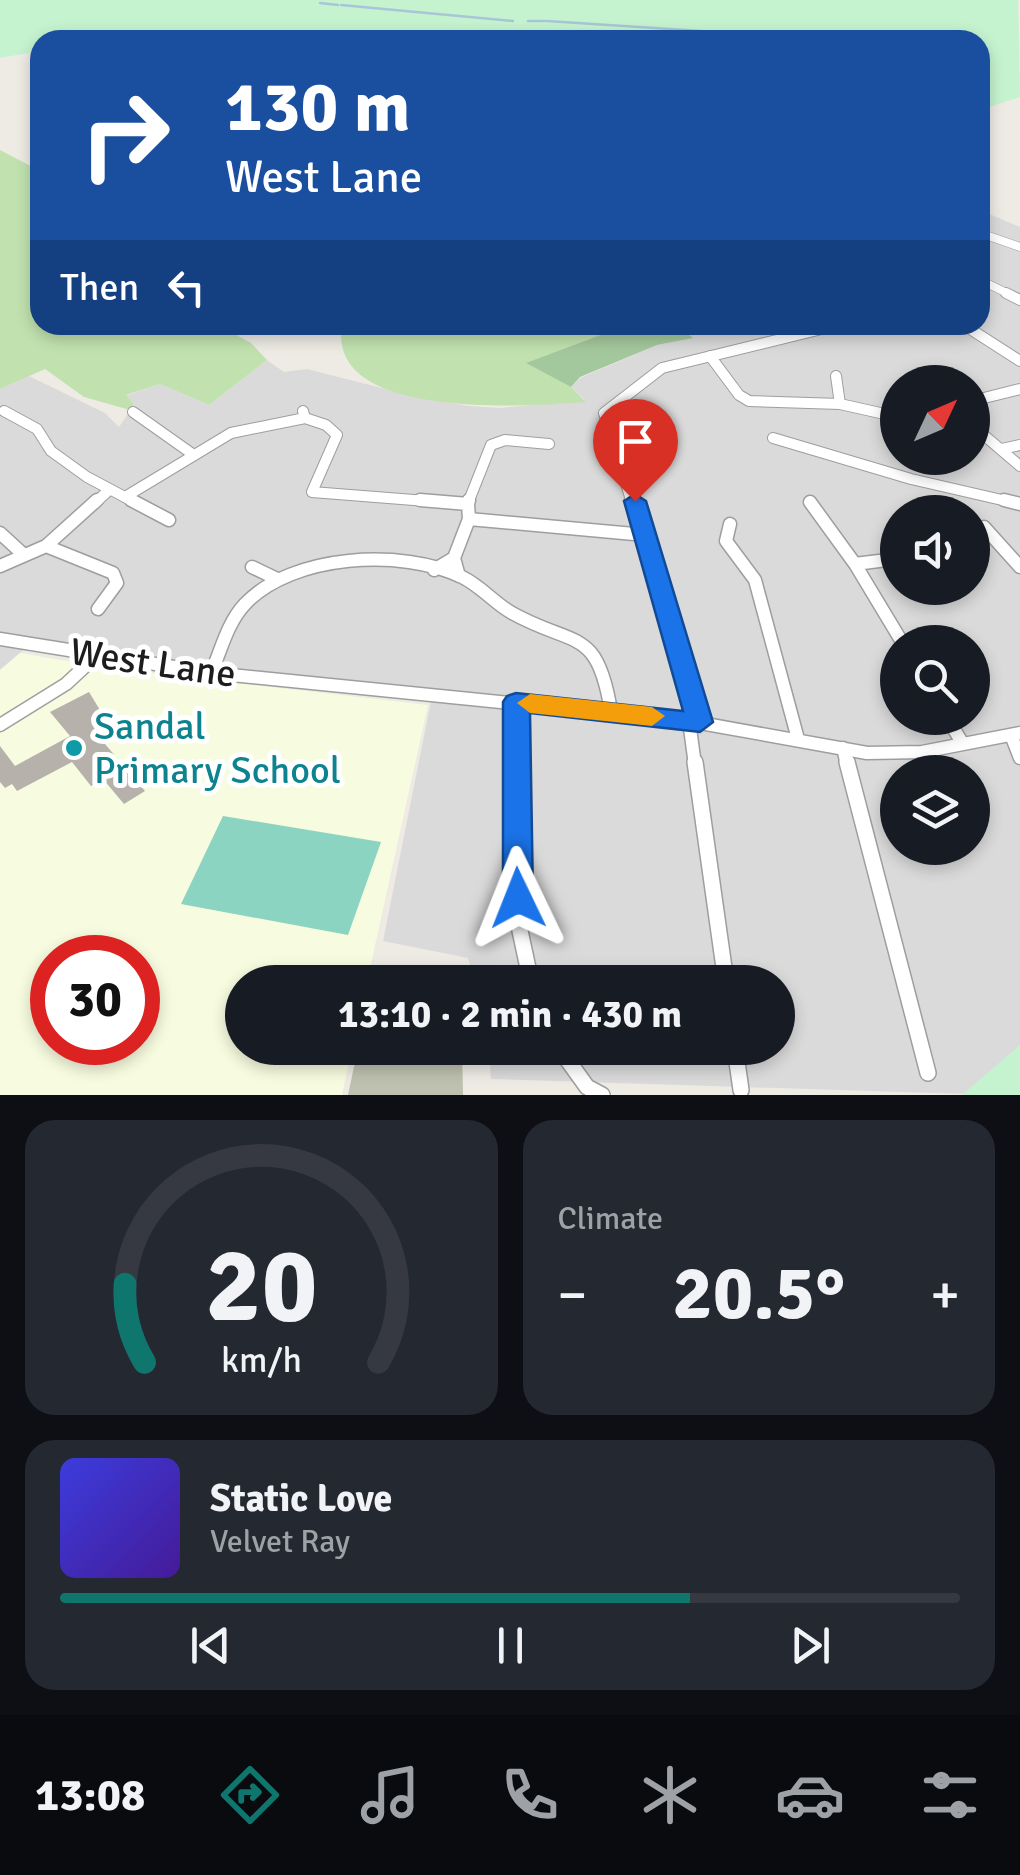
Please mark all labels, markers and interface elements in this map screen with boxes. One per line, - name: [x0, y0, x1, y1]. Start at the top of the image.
- text: 130 m: [225, 64, 410, 150]
- icon: right: [60, 70, 190, 200]
- text: West Lane: [225, 150, 422, 205]
- icon: left: [159, 260, 214, 315]
- text: Then: [60, 264, 139, 311]
- north arrow: [880, 365, 990, 475]
- map controls: [880, 365, 990, 865]
- pin: [593, 399, 678, 502]
- icon: arrive: [608, 414, 663, 469]
- button: sound: [880, 495, 990, 605]
- button: search: [880, 625, 990, 735]
- street label: West Lane: [67, 628, 239, 698]
- place label: Sandal Primary School: [94, 703, 341, 794]
- marker: Sandal Primary School: [63, 737, 85, 759]
- button: layers: [880, 755, 990, 865]
- position arrow: [466, 846, 570, 950]
- speed limit sign: 30: [30, 935, 160, 1065]
- text: 13:10 · 2 min · 430 m: [338, 991, 682, 1038]
- text: Climate: [558, 1199, 663, 1238]
- text: 20: [205, 1222, 317, 1350]
- text: 20.5°: [672, 1247, 845, 1340]
- text: −: [558, 1261, 587, 1329]
- text: +: [930, 1261, 960, 1329]
- text: km/h: [221, 1338, 302, 1382]
- text: Static Love: [210, 1475, 392, 1522]
- text: Velvet Ray: [210, 1522, 350, 1561]
- icon: previous: [183, 1618, 238, 1673]
- icon: pause: [483, 1618, 538, 1673]
- icon: next: [783, 1618, 838, 1673]
- icon: directions: [215, 1760, 285, 1830]
- icon: music: [355, 1760, 425, 1830]
- icon: phone: [495, 1760, 565, 1830]
- icon: climate: [635, 1760, 705, 1830]
- icon: car: [775, 1760, 845, 1830]
- icon: filters: [915, 1760, 985, 1830]
- text: 13:08: [35, 1768, 145, 1823]

